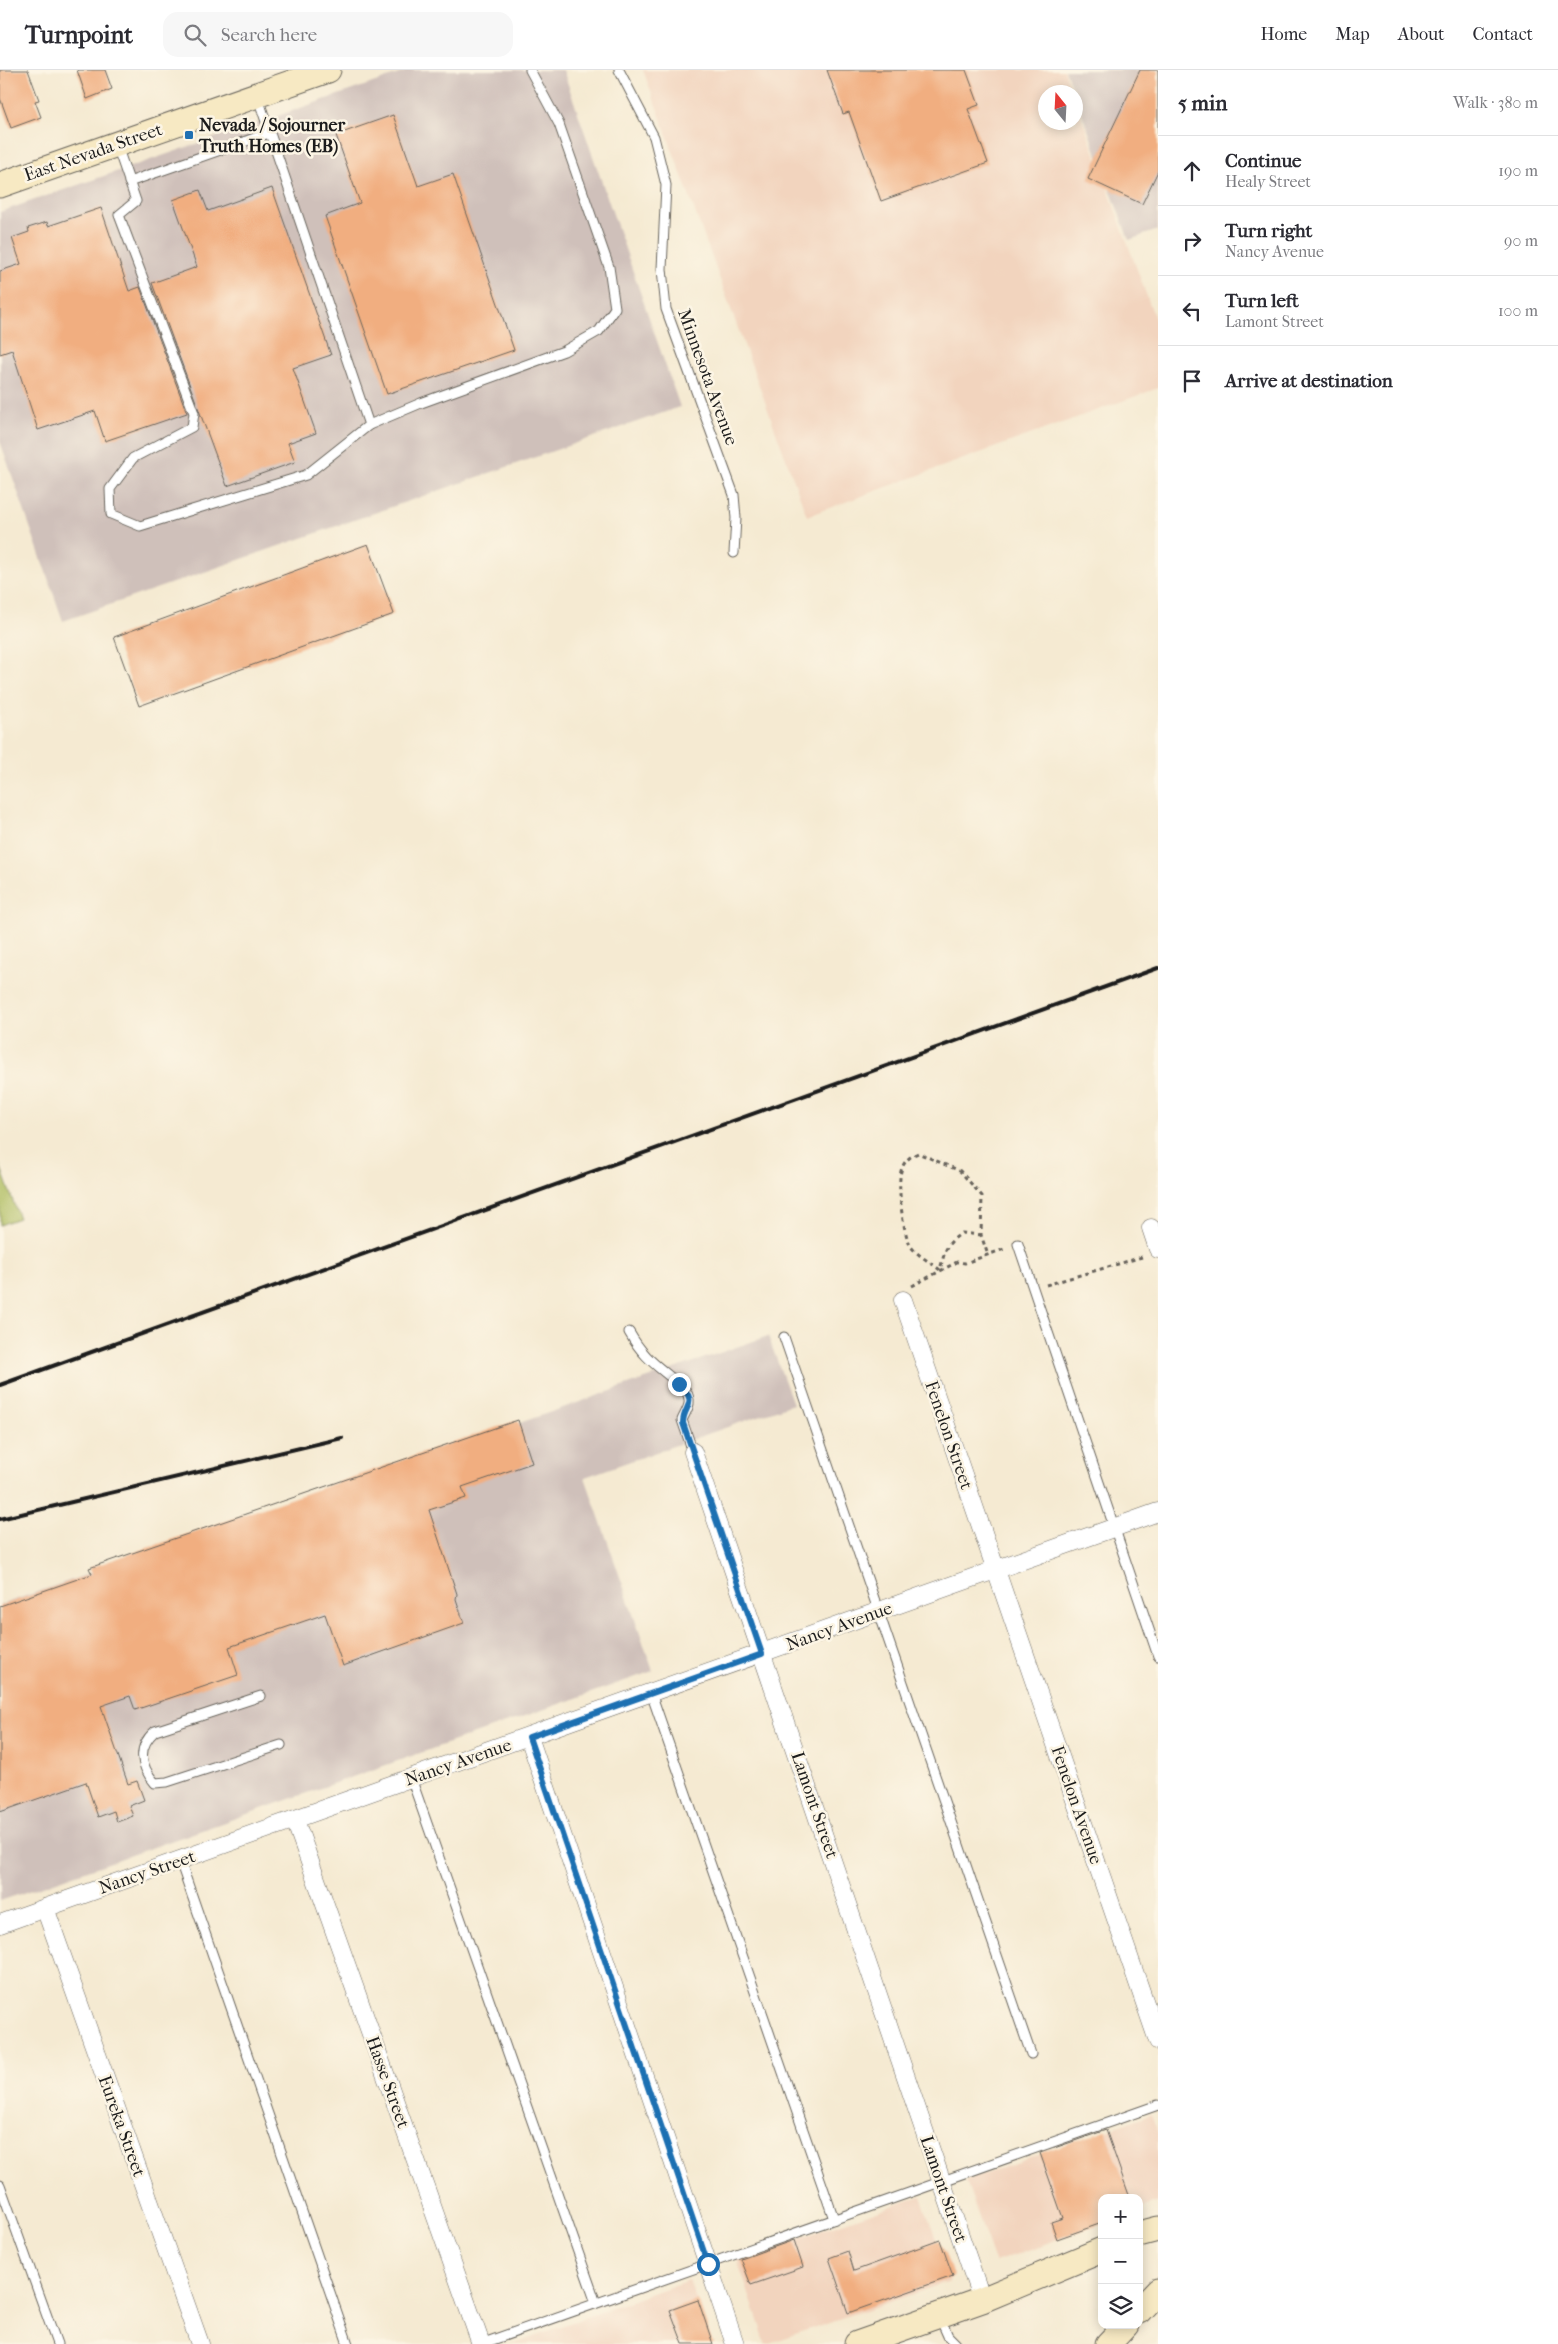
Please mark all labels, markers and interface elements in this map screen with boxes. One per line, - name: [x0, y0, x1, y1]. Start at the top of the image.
- search box: [163, 12, 513, 57]
- text: Turnpoint: [25, 21, 133, 49]
- icon: search: [181, 21, 209, 49]
- text: Search here: [221, 24, 317, 46]
- text: Home: [1260, 24, 1307, 45]
- text: Map: [1335, 24, 1370, 45]
- text: About: [1398, 24, 1444, 45]
- text: Contact: [1472, 24, 1533, 45]
- north arrow: [1038, 85, 1083, 130]
- text: 5 min: [1178, 91, 1227, 115]
- text: Walk · 380 m: [1453, 93, 1538, 112]
- place label: Nevada / Sojourner Truth Homes (EB): [198, 115, 345, 157]
- street label: East Nevada Street: [21, 119, 166, 186]
- marker: Nevada / Sojourner Truth Homes (EB): [183, 129, 195, 141]
- text: Continue: [1225, 150, 1301, 172]
- icon: ahead: [1178, 157, 1206, 185]
- text: 190 m: [1498, 161, 1538, 180]
- text: Healy Street: [1225, 172, 1311, 191]
- text: Turn right: [1225, 220, 1312, 242]
- icon: right: [1178, 227, 1206, 255]
- text: 90 m: [1504, 231, 1538, 250]
- text: Nancy Avenue: [1225, 242, 1324, 261]
- text: Turn left: [1225, 290, 1299, 312]
- icon: left: [1178, 297, 1206, 325]
- text: 100 m: [1498, 301, 1538, 320]
- street label: Minnesota Avenue: [673, 306, 742, 448]
- text: Lamont Street: [1225, 312, 1324, 331]
- icon: arrive: [1178, 367, 1206, 395]
- text: Arrive at destination: [1225, 370, 1393, 392]
- route end: [668, 1373, 691, 1396]
- street label: Fenelon Street: [920, 1378, 977, 1493]
- street label: Nancy Avenue: [783, 1598, 895, 1655]
- street label: Nancy Avenue: [402, 1734, 514, 1791]
- street label: Fenelon Avenue: [1046, 1743, 1107, 1867]
- street label: Lamont Street: [786, 1749, 843, 1862]
- street label: Nancy Street: [96, 1846, 199, 1899]
- street label: Hasse Street: [361, 2033, 414, 2131]
- street label: Eureka Street: [93, 2073, 150, 2180]
- street label: Lamont Street: [915, 2133, 972, 2246]
- map controls: [1098, 2194, 1143, 2329]
- button: +: [1098, 2194, 1143, 2239]
- button: −: [1098, 2239, 1143, 2284]
- route start: [697, 2253, 720, 2276]
- button: layers: [1098, 2284, 1143, 2329]

